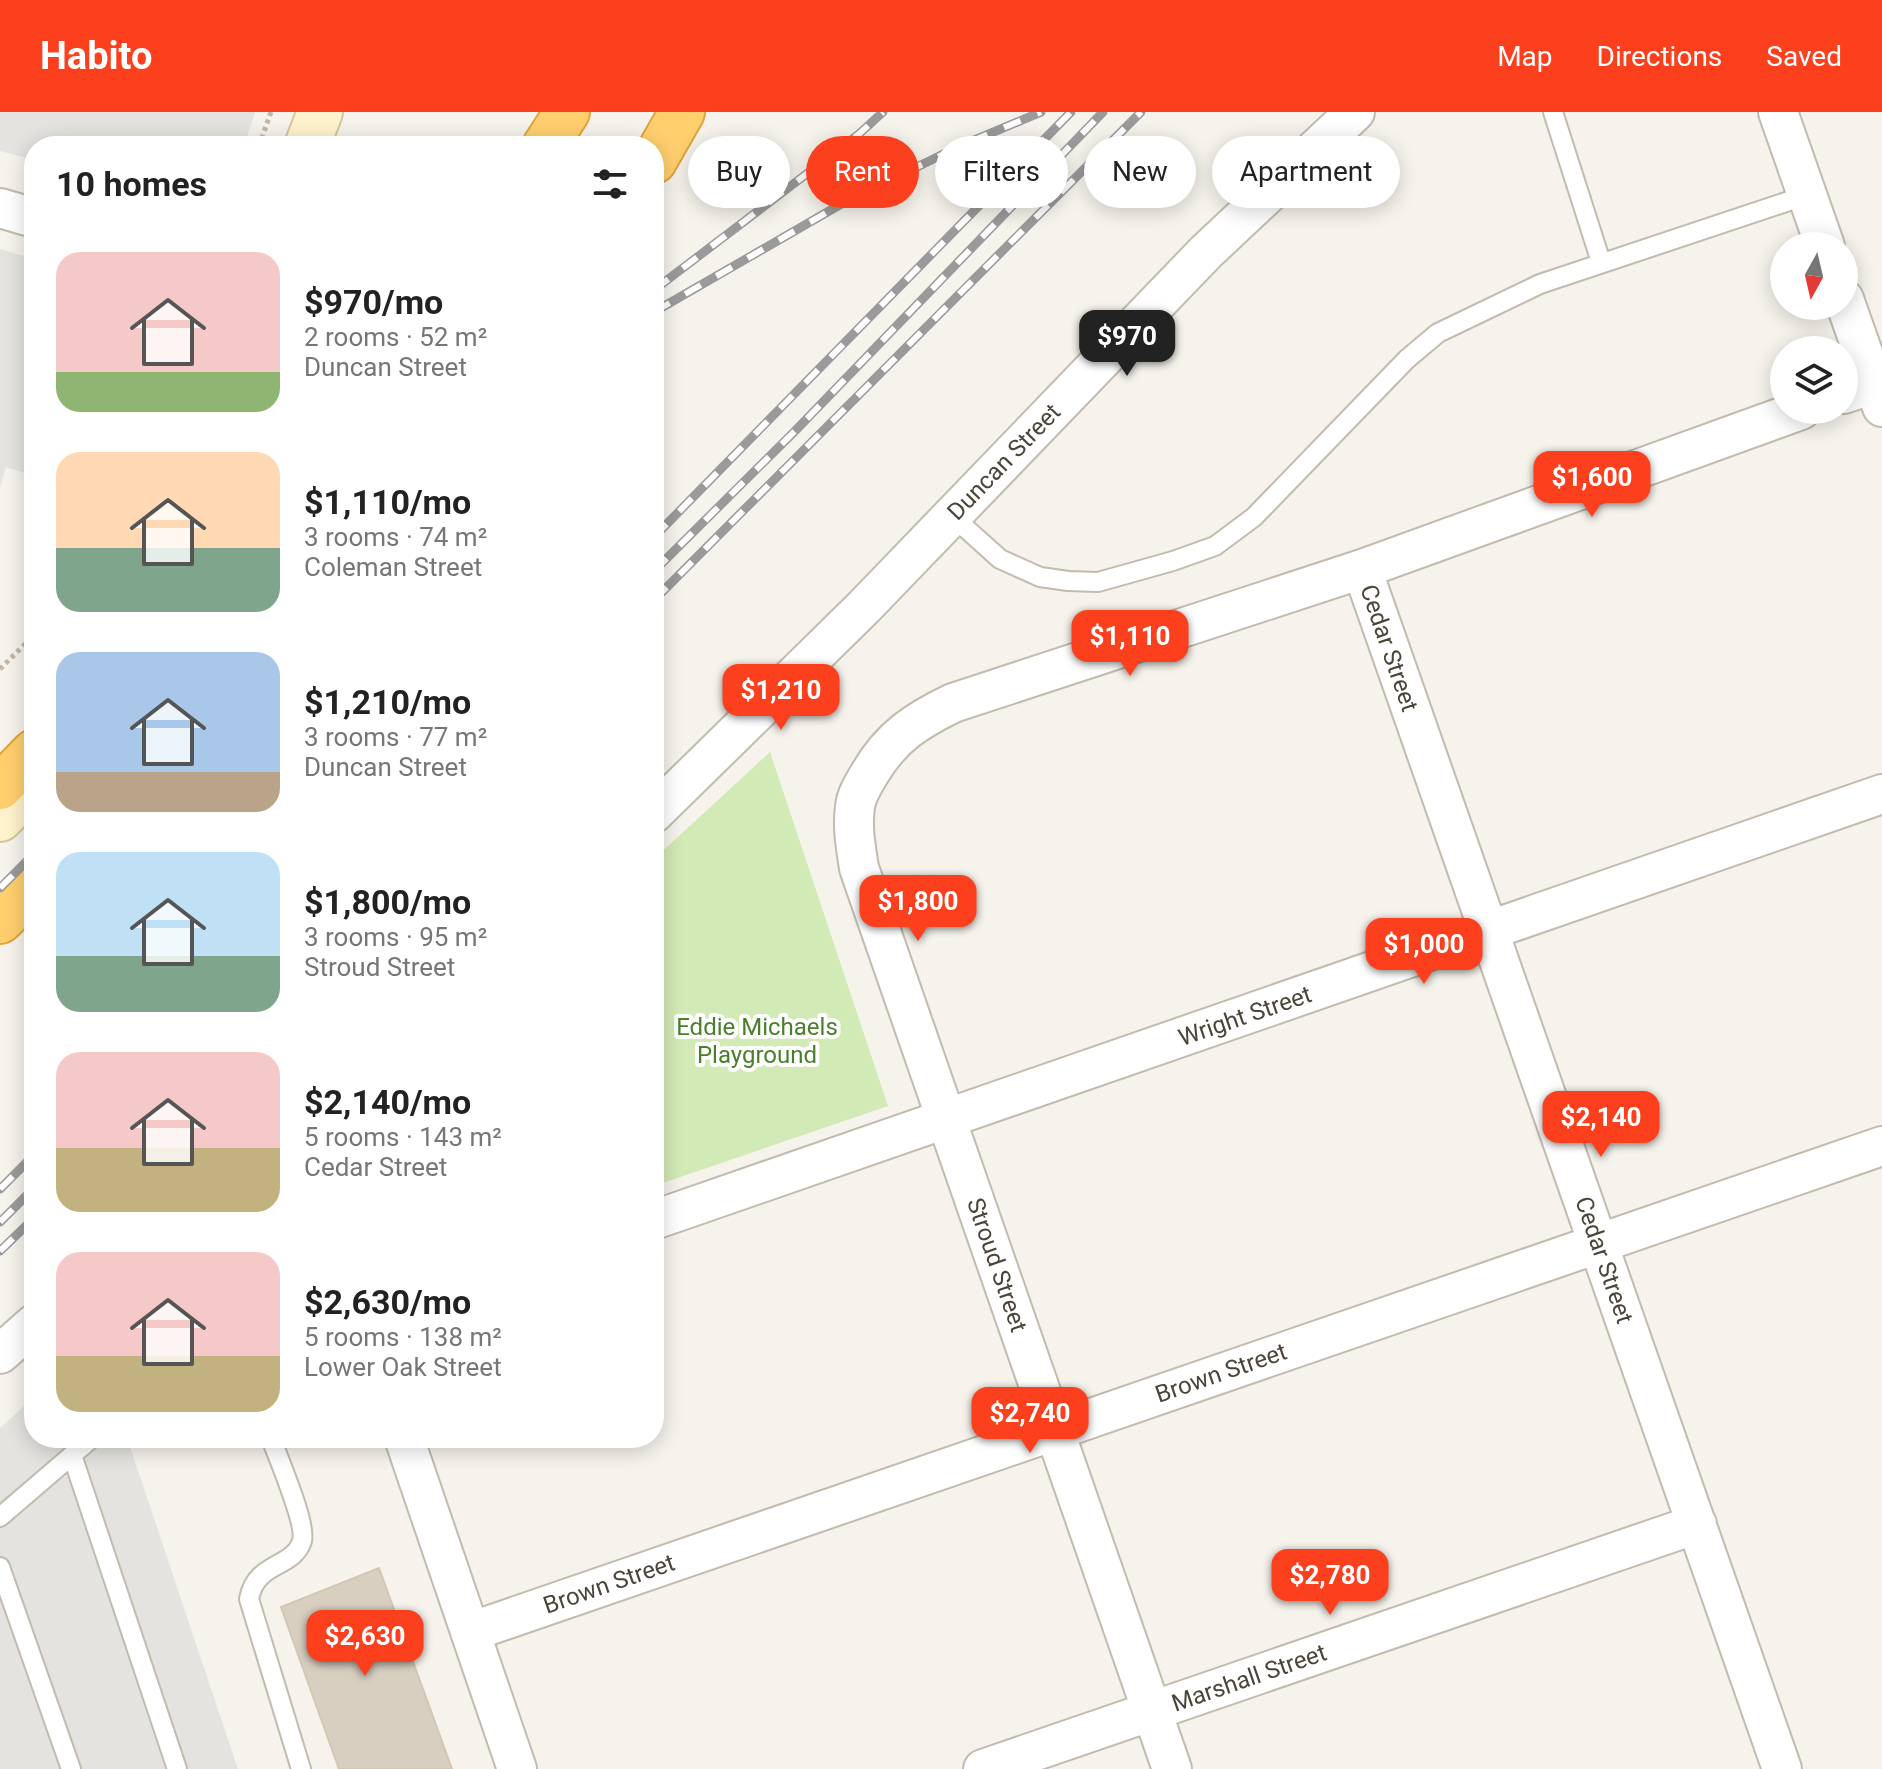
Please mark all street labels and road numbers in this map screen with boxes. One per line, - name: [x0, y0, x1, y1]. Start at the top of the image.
- street label: Duncan Street: [942, 398, 1066, 526]
- street label: Cedar Street: [1354, 581, 1424, 715]
- street label: Wright Street: [1175, 980, 1315, 1052]
- street label: Cedar Street: [1569, 1193, 1639, 1327]
- street label: Stroud Street: [961, 1194, 1033, 1336]
- street label: Brown Street: [1152, 1337, 1291, 1409]
- street label: Brown Street: [540, 1548, 679, 1620]
- street label: Marshall Street: [1168, 1638, 1330, 1718]

